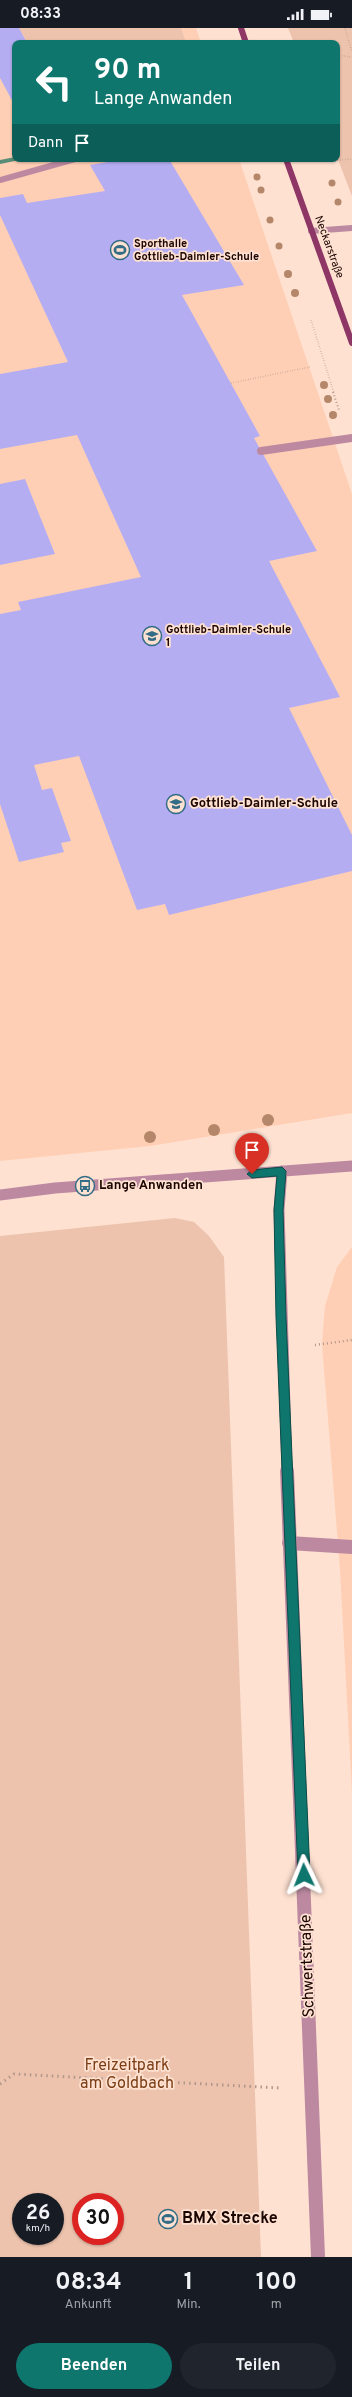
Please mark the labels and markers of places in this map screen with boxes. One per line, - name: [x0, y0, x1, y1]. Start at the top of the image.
- place label: Sporthalle Gottlieb-Daimler-Schule: [134, 237, 259, 264]
- sports icon: Sporthalle Gottlieb-Daimler-Schule: [109, 239, 131, 261]
- place label: Gottlieb-Daimler-Schule 1: [166, 623, 291, 650]
- school or university icon: Gottlieb-Daimler-Schule 1: [141, 625, 163, 647]
- school or university icon: Gottlieb-Daimler-Schule: [165, 793, 187, 815]
- place label: Gottlieb-Daimler-Schule: [190, 796, 338, 812]
- pin: [235, 1133, 269, 1174]
- bus stop icon: Lange Anwanden: [74, 1175, 96, 1197]
- place label: Lange Anwanden: [99, 1178, 203, 1194]
- sports icon: BMX Strecke: [157, 2208, 179, 2230]
- place label: BMX Strecke: [182, 2209, 278, 2229]

